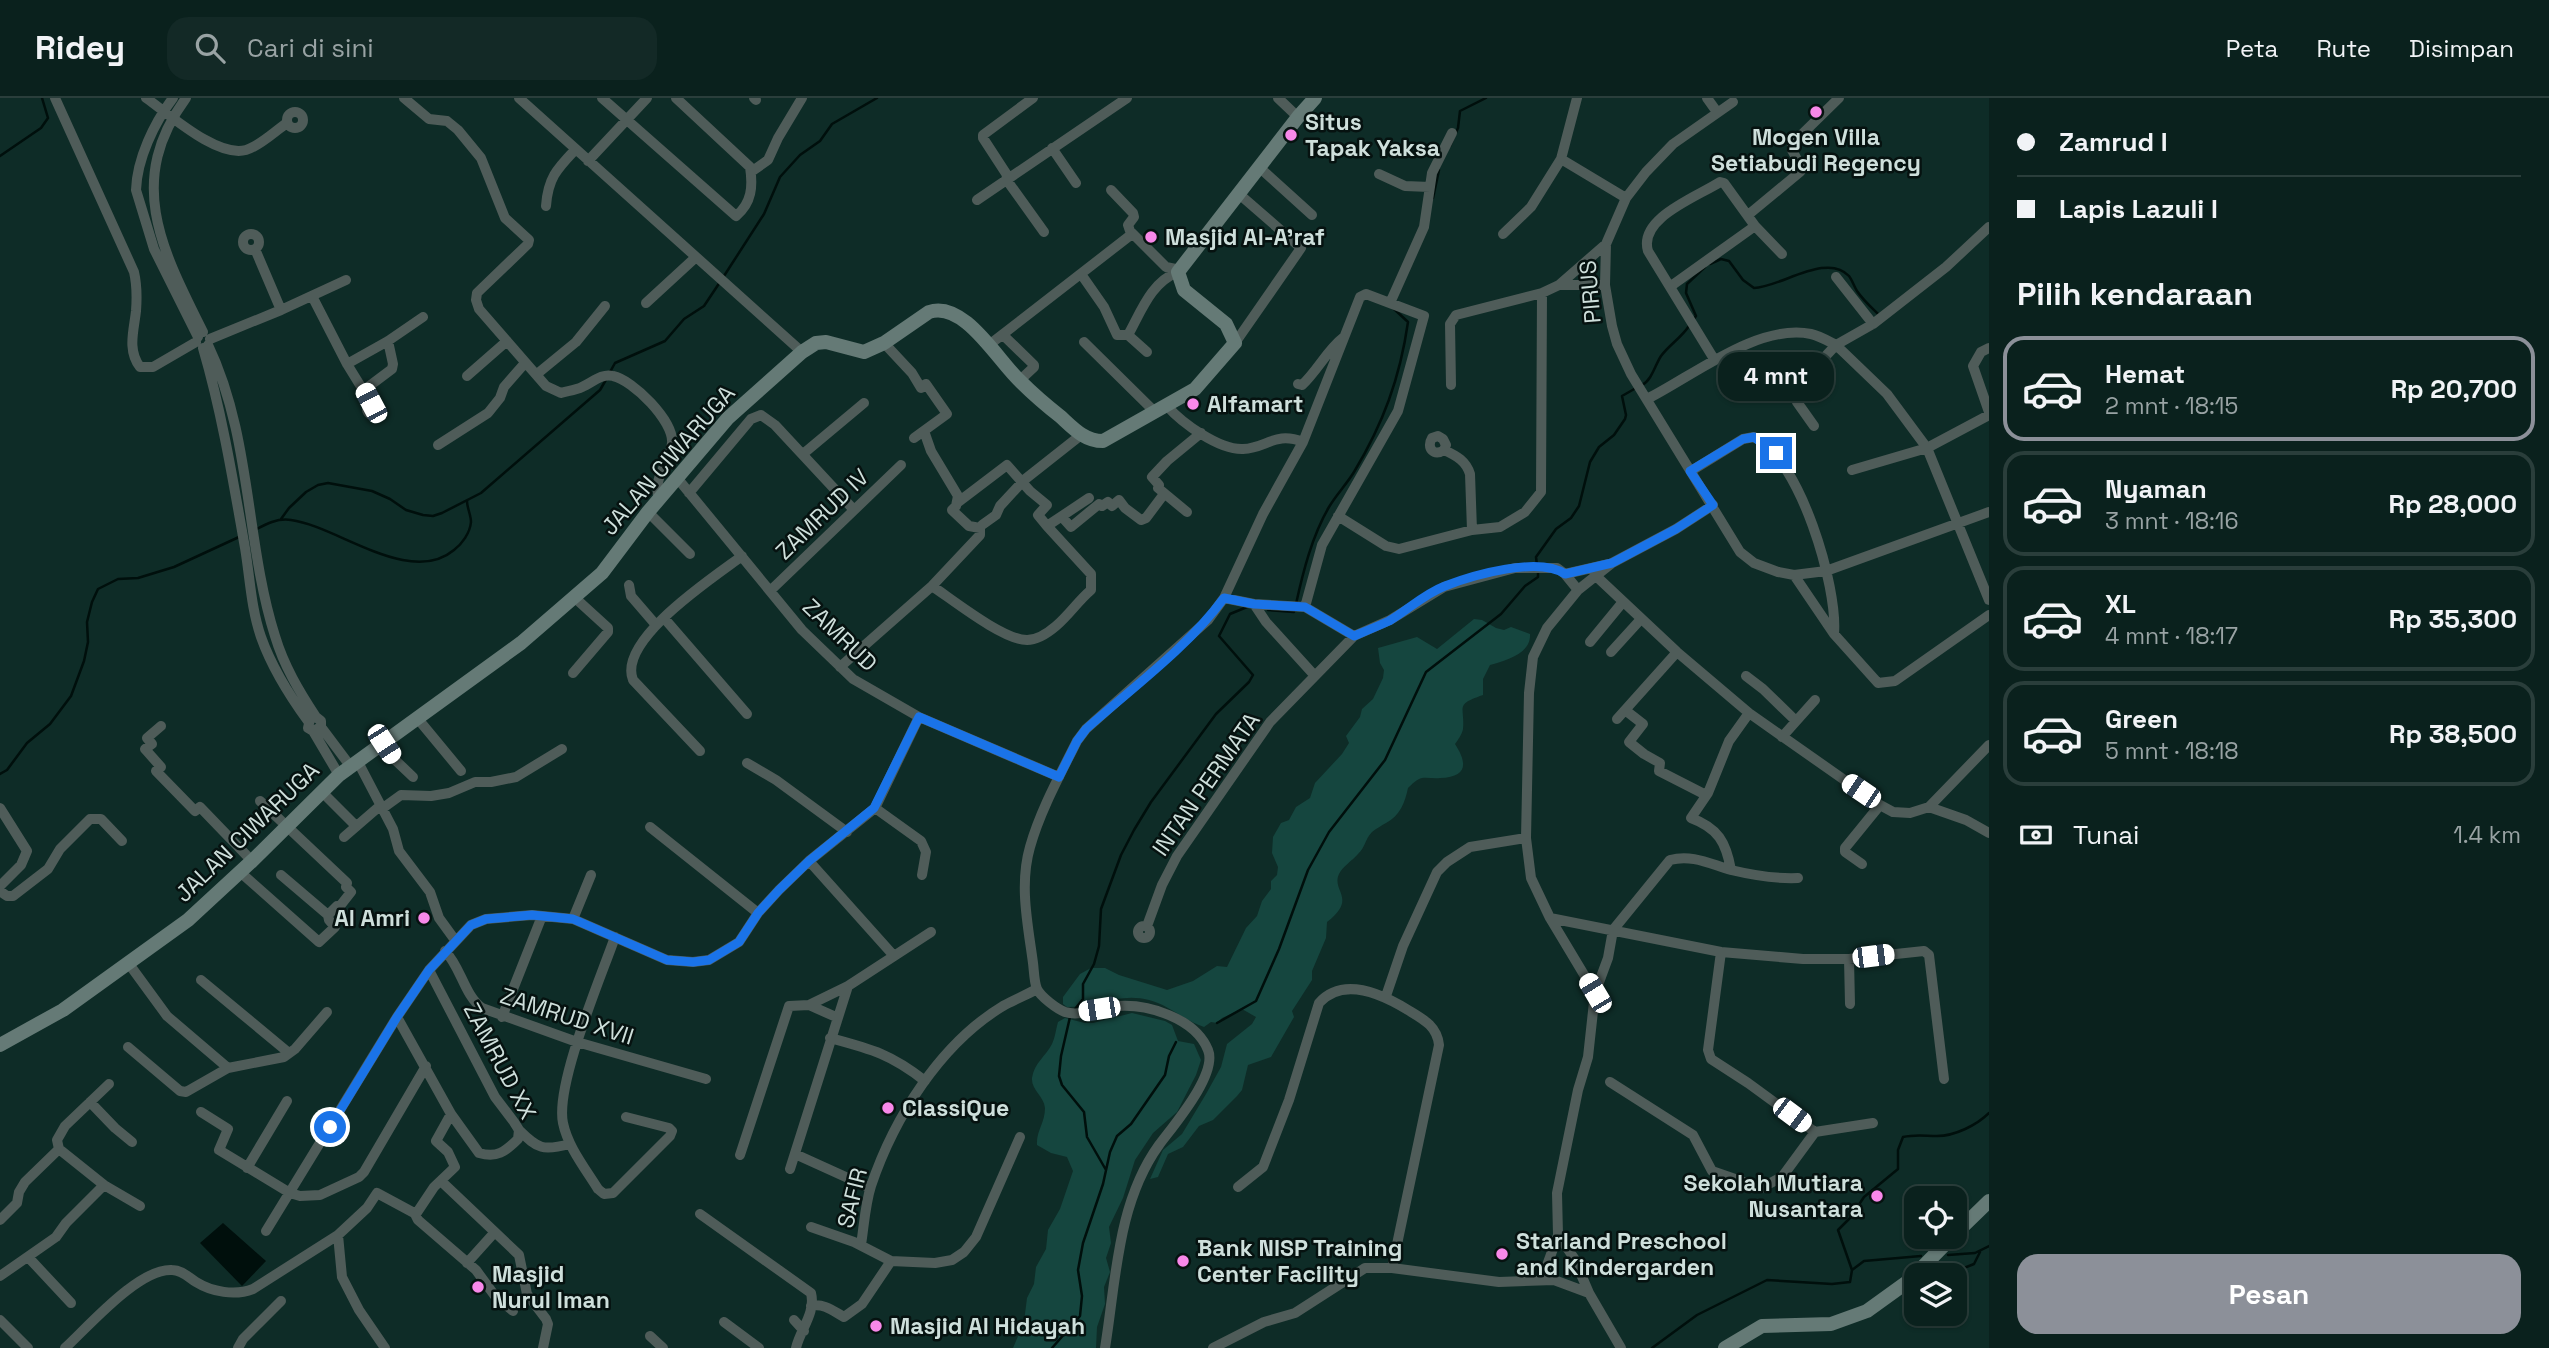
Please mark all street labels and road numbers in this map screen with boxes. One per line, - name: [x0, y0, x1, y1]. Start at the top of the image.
- street label: PIRUS: [1572, 259, 1608, 325]
- street label: JALAN CIWARUGA: [594, 379, 742, 541]
- street label: ZAMRUD IV: [769, 462, 875, 566]
- street label: ZAMRUD: [796, 592, 884, 678]
- street label: INTAN PERMATA: [1145, 706, 1267, 862]
- street label: JALAN CIWARUGA: [168, 755, 326, 909]
- street label: ZAMRUD XVII: [496, 980, 638, 1052]
- street label: ZAMRUD XX: [457, 997, 543, 1125]
- street label: SAFIR: [830, 1165, 874, 1231]

